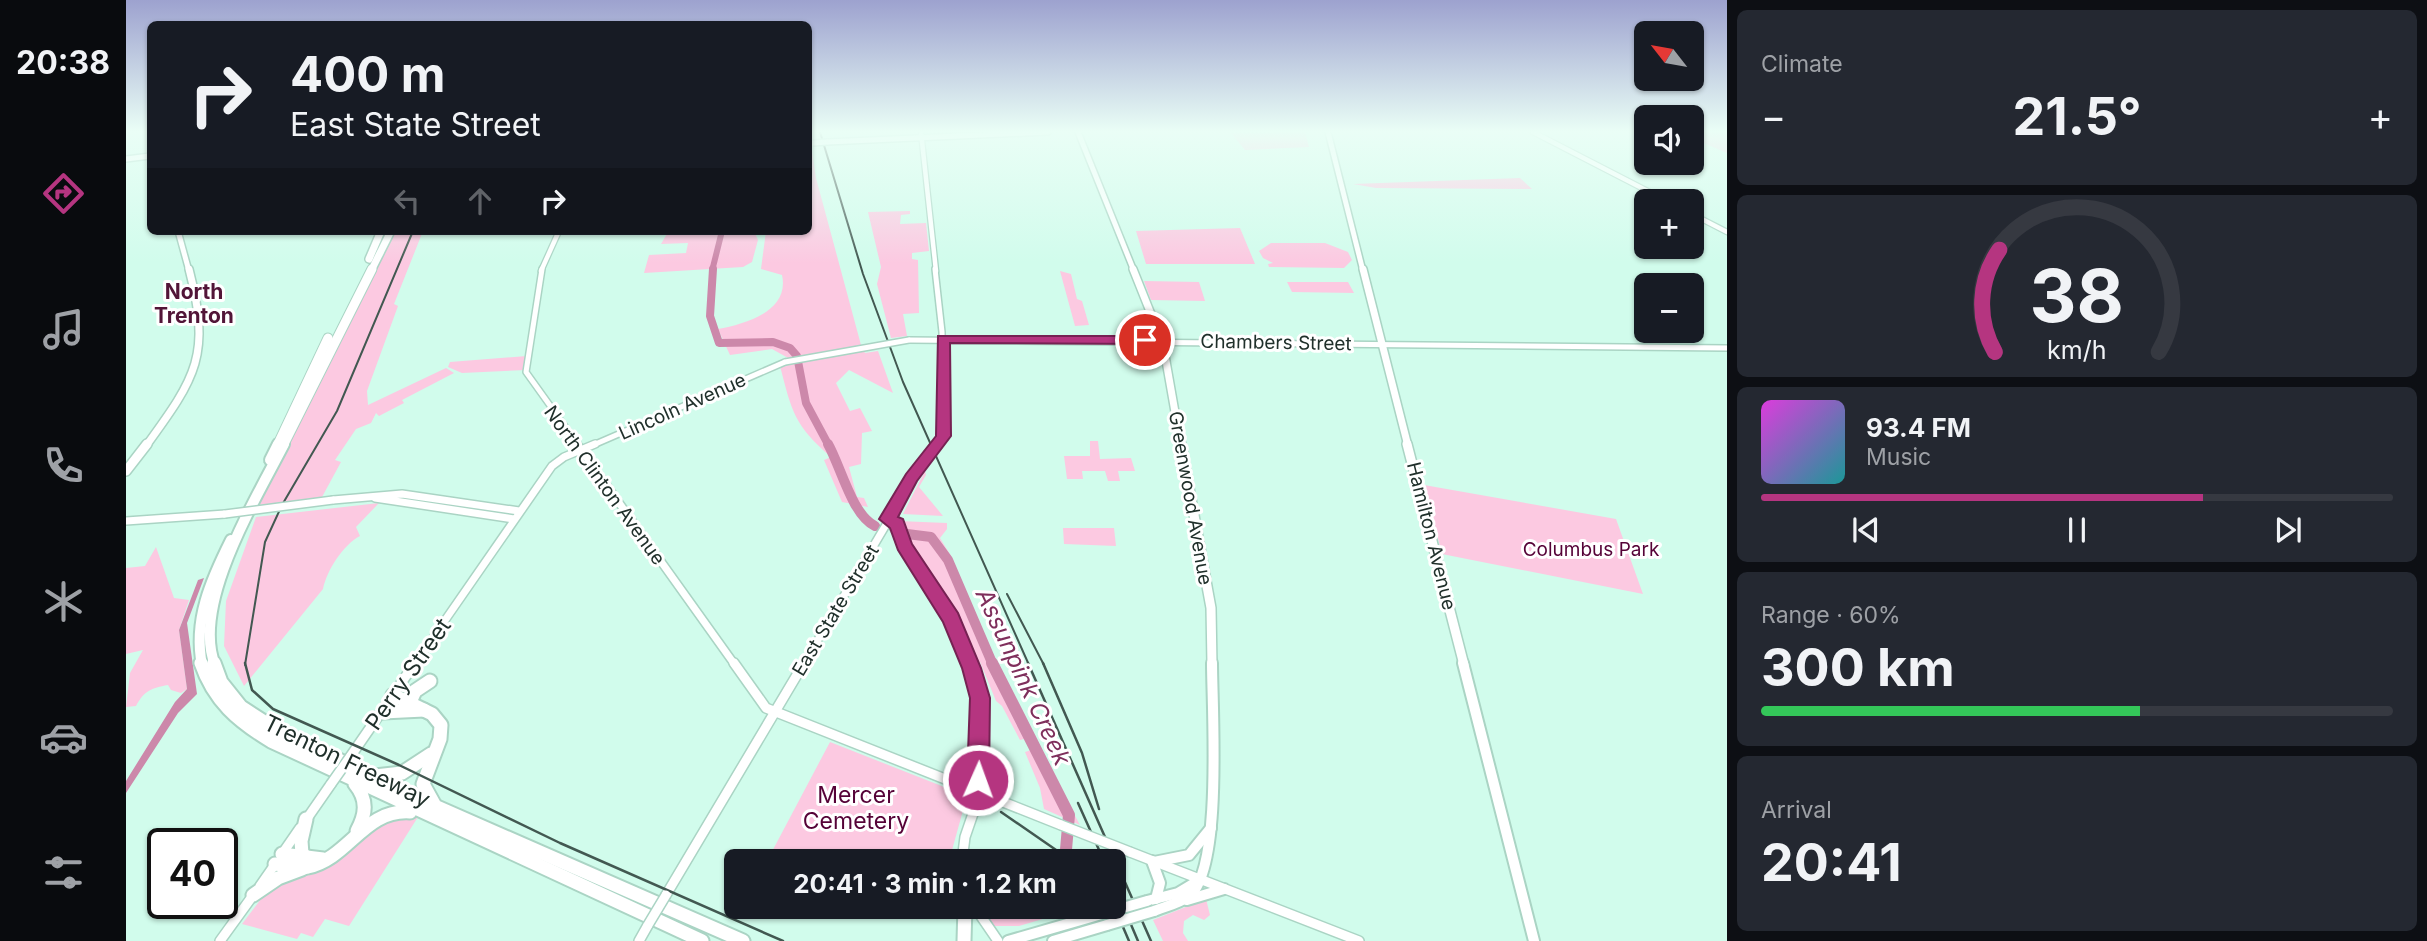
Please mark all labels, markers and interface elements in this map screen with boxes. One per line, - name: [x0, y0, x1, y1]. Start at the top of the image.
- north arrow: [1634, 21, 1704, 91]
- map controls: [1634, 21, 1704, 343]
- text: 20:38: [16, 43, 110, 82]
- text: 400 m: [290, 45, 446, 104]
- icon: right: [175, 49, 266, 140]
- text: Climate: [1761, 50, 1843, 78]
- text: 21.5°: [2012, 85, 2142, 148]
- text: −: [1761, 93, 1786, 139]
- text: +: [2368, 93, 2393, 139]
- text: East State Street: [290, 105, 541, 144]
- button: sound: [1634, 105, 1704, 175]
- icon: directions: [39, 169, 88, 218]
- icon: left: [388, 182, 426, 220]
- icon: ahead: [461, 182, 499, 220]
- icon: right: [534, 182, 572, 220]
- button: +: [1634, 189, 1704, 259]
- text: 38: [2030, 251, 2124, 340]
- button: −: [1634, 273, 1704, 343]
- district label: North Trenton: [154, 279, 234, 328]
- icon: music: [39, 305, 88, 354]
- pin: [1115, 310, 1175, 370]
- icon: arrive: [1126, 321, 1164, 359]
- street label: Chambers Street: [1200, 330, 1352, 355]
- text: km/h: [2047, 335, 2107, 365]
- street label: Lincoln Avenue: [615, 368, 749, 445]
- street label: North Clinton Avenue: [539, 401, 670, 569]
- street label: Greenwood Avenue: [1164, 409, 1217, 587]
- text: 93.4 FM: [1866, 412, 1971, 443]
- icon: phone: [39, 441, 88, 490]
- text: Music: [1866, 443, 1931, 471]
- street label: Hamilton Avenue: [1402, 460, 1461, 612]
- icon: previous: [1847, 511, 1885, 549]
- icon: pause: [2058, 511, 2096, 549]
- icon: next: [2269, 511, 2307, 549]
- park label: Columbus Park: [1523, 538, 1660, 561]
- street label: East State Street: [787, 541, 884, 680]
- icon: climate: [39, 577, 88, 626]
- water label: Assunpink Creek: [969, 583, 1077, 771]
- text: Range · 60%: [1761, 601, 1901, 629]
- street label: Perry Street: [359, 612, 457, 735]
- text: 300 km: [1761, 636, 1955, 699]
- street label: Trenton Freeway: [259, 709, 435, 813]
- icon: car: [39, 713, 88, 762]
- position arrow: [941, 743, 1015, 817]
- park label: Mercer Cemetery: [803, 781, 909, 835]
- text: Arrival: [1761, 796, 1832, 824]
- speed limit sign: 40: [147, 828, 238, 919]
- text: 20:41: [1761, 831, 1902, 894]
- icon: filters: [39, 848, 88, 897]
- text: 20:41 · 3 min · 1.2 km: [793, 868, 1057, 899]

